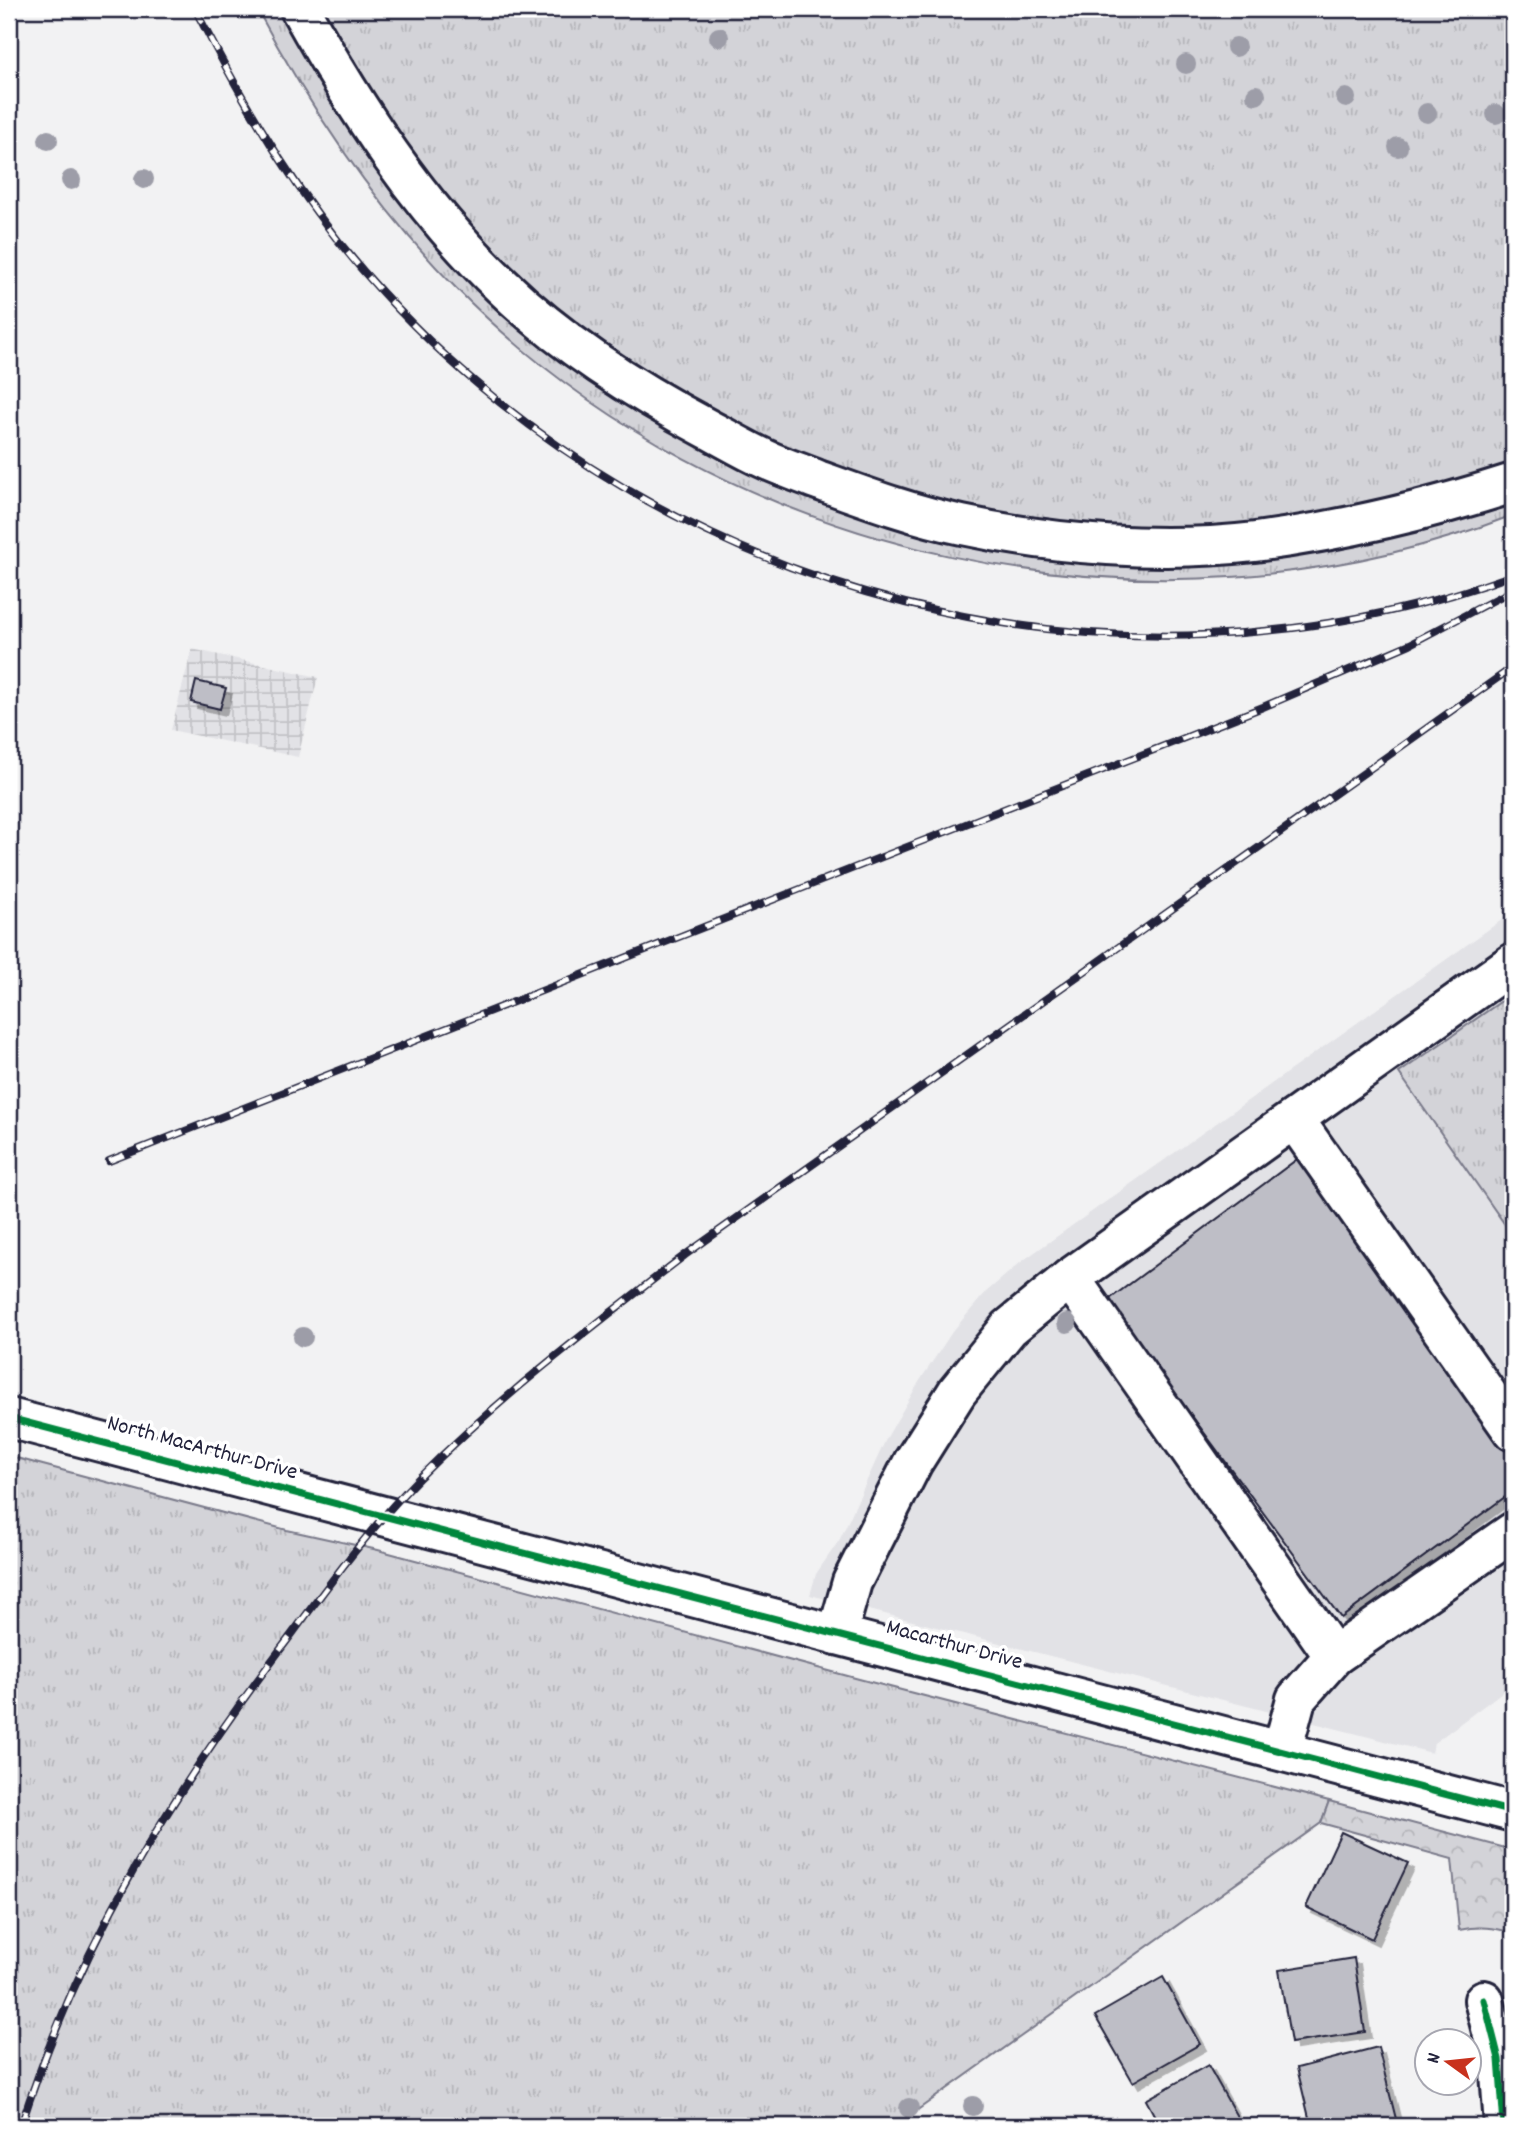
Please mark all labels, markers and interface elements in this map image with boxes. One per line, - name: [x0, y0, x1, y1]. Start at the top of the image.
- street label: North MacArthur Drive: [103, 1408, 301, 1490]
- street label: Macarthur Drive: [882, 1612, 1026, 1680]
- north arrow: [1414, 2026, 1484, 2096]
- text: N: [1421, 2050, 1449, 2067]

